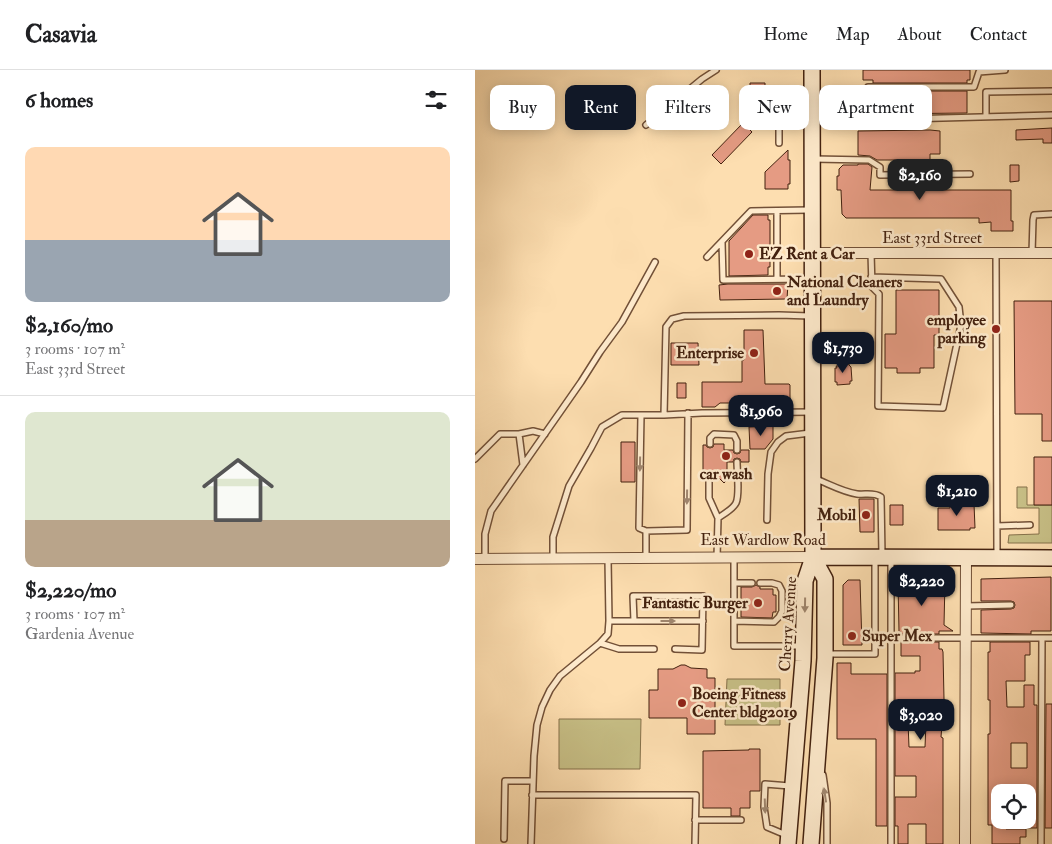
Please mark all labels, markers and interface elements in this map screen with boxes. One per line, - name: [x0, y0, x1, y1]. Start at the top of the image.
- text: Casavia: [25, 19, 97, 50]
- text: Home: [763, 23, 808, 46]
- text: Map: [836, 23, 870, 46]
- text: About: [898, 23, 942, 46]
- text: Contact: [970, 23, 1027, 46]
- chip: Buy: [490, 85, 555, 130]
- chip: Rent: [565, 85, 636, 130]
- chip: Filters: [646, 85, 729, 130]
- chip: New: [739, 85, 809, 130]
- chip: Apartment: [819, 85, 932, 130]
- icon: filters: [422, 86, 450, 114]
- text: 6 homes: [25, 87, 93, 114]
- pin: $2,160: [879, 158, 961, 201]
- text: $2,160: [899, 165, 941, 185]
- icon: home: [193, 179, 283, 269]
- street label: East 33rd Street: [882, 228, 982, 248]
- place label: EZ Rent a Car: [759, 244, 856, 264]
- marker: EZ Rent a Car: [743, 248, 755, 260]
- place label: National Cleaners and Laundry: [786, 272, 903, 311]
- marker: National Cleaners and Laundry: [771, 285, 783, 297]
- place label: employee parking: [927, 310, 987, 349]
- text: $2,160/mo: [25, 312, 113, 339]
- marker: employee parking: [990, 323, 1002, 335]
- pin: $1,730: [802, 332, 884, 374]
- text: $1,730: [823, 338, 863, 358]
- text: 3 rooms · 107 m²: [25, 339, 125, 359]
- place label: Enterprise: [676, 343, 744, 364]
- marker: Enterprise: [748, 347, 760, 359]
- text: East 33rd Street: [25, 359, 125, 379]
- pin: $1,960: [720, 394, 802, 437]
- text: $1,960: [739, 401, 783, 421]
- icon: home: [193, 445, 283, 535]
- marker: car wash: [720, 450, 732, 462]
- one-way arrow: [636, 456, 644, 472]
- place label: car wash: [700, 464, 753, 484]
- pin: $1,210: [916, 474, 998, 517]
- text: $1,210: [937, 481, 977, 501]
- one-way arrow: [683, 489, 691, 505]
- place label: Mobil: [816, 505, 857, 525]
- marker: Mobil: [860, 509, 872, 521]
- street label: East Wardlow Road: [700, 530, 826, 550]
- pin: $2,220: [881, 564, 963, 607]
- text: $2,220: [899, 571, 945, 591]
- street label: Cherry Avenue: [775, 575, 801, 672]
- text: $2,220/mo: [25, 577, 116, 604]
- place label: Fantastic Burger: [642, 593, 749, 614]
- marker: Fantastic Burger: [752, 597, 764, 609]
- one-way arrow: [800, 597, 808, 613]
- text: 3 rooms · 107 m²: [25, 604, 125, 624]
- one-way arrow: [660, 617, 676, 625]
- text: Gardenia Avenue: [25, 624, 134, 644]
- place label: Super Mex: [862, 626, 933, 647]
- marker: Super Mex: [846, 630, 858, 642]
- place label: Boeing Fitness Center bldg2019: [692, 684, 797, 723]
- marker: Boeing Fitness Center bldg2019: [676, 697, 688, 709]
- pin: $3,020: [880, 698, 962, 741]
- text: $3,020: [899, 705, 943, 725]
- map controls: [991, 784, 1036, 829]
- button: locate: [991, 784, 1036, 829]
- one-way arrow: [821, 787, 829, 803]
- one-way arrow: [761, 798, 769, 814]

